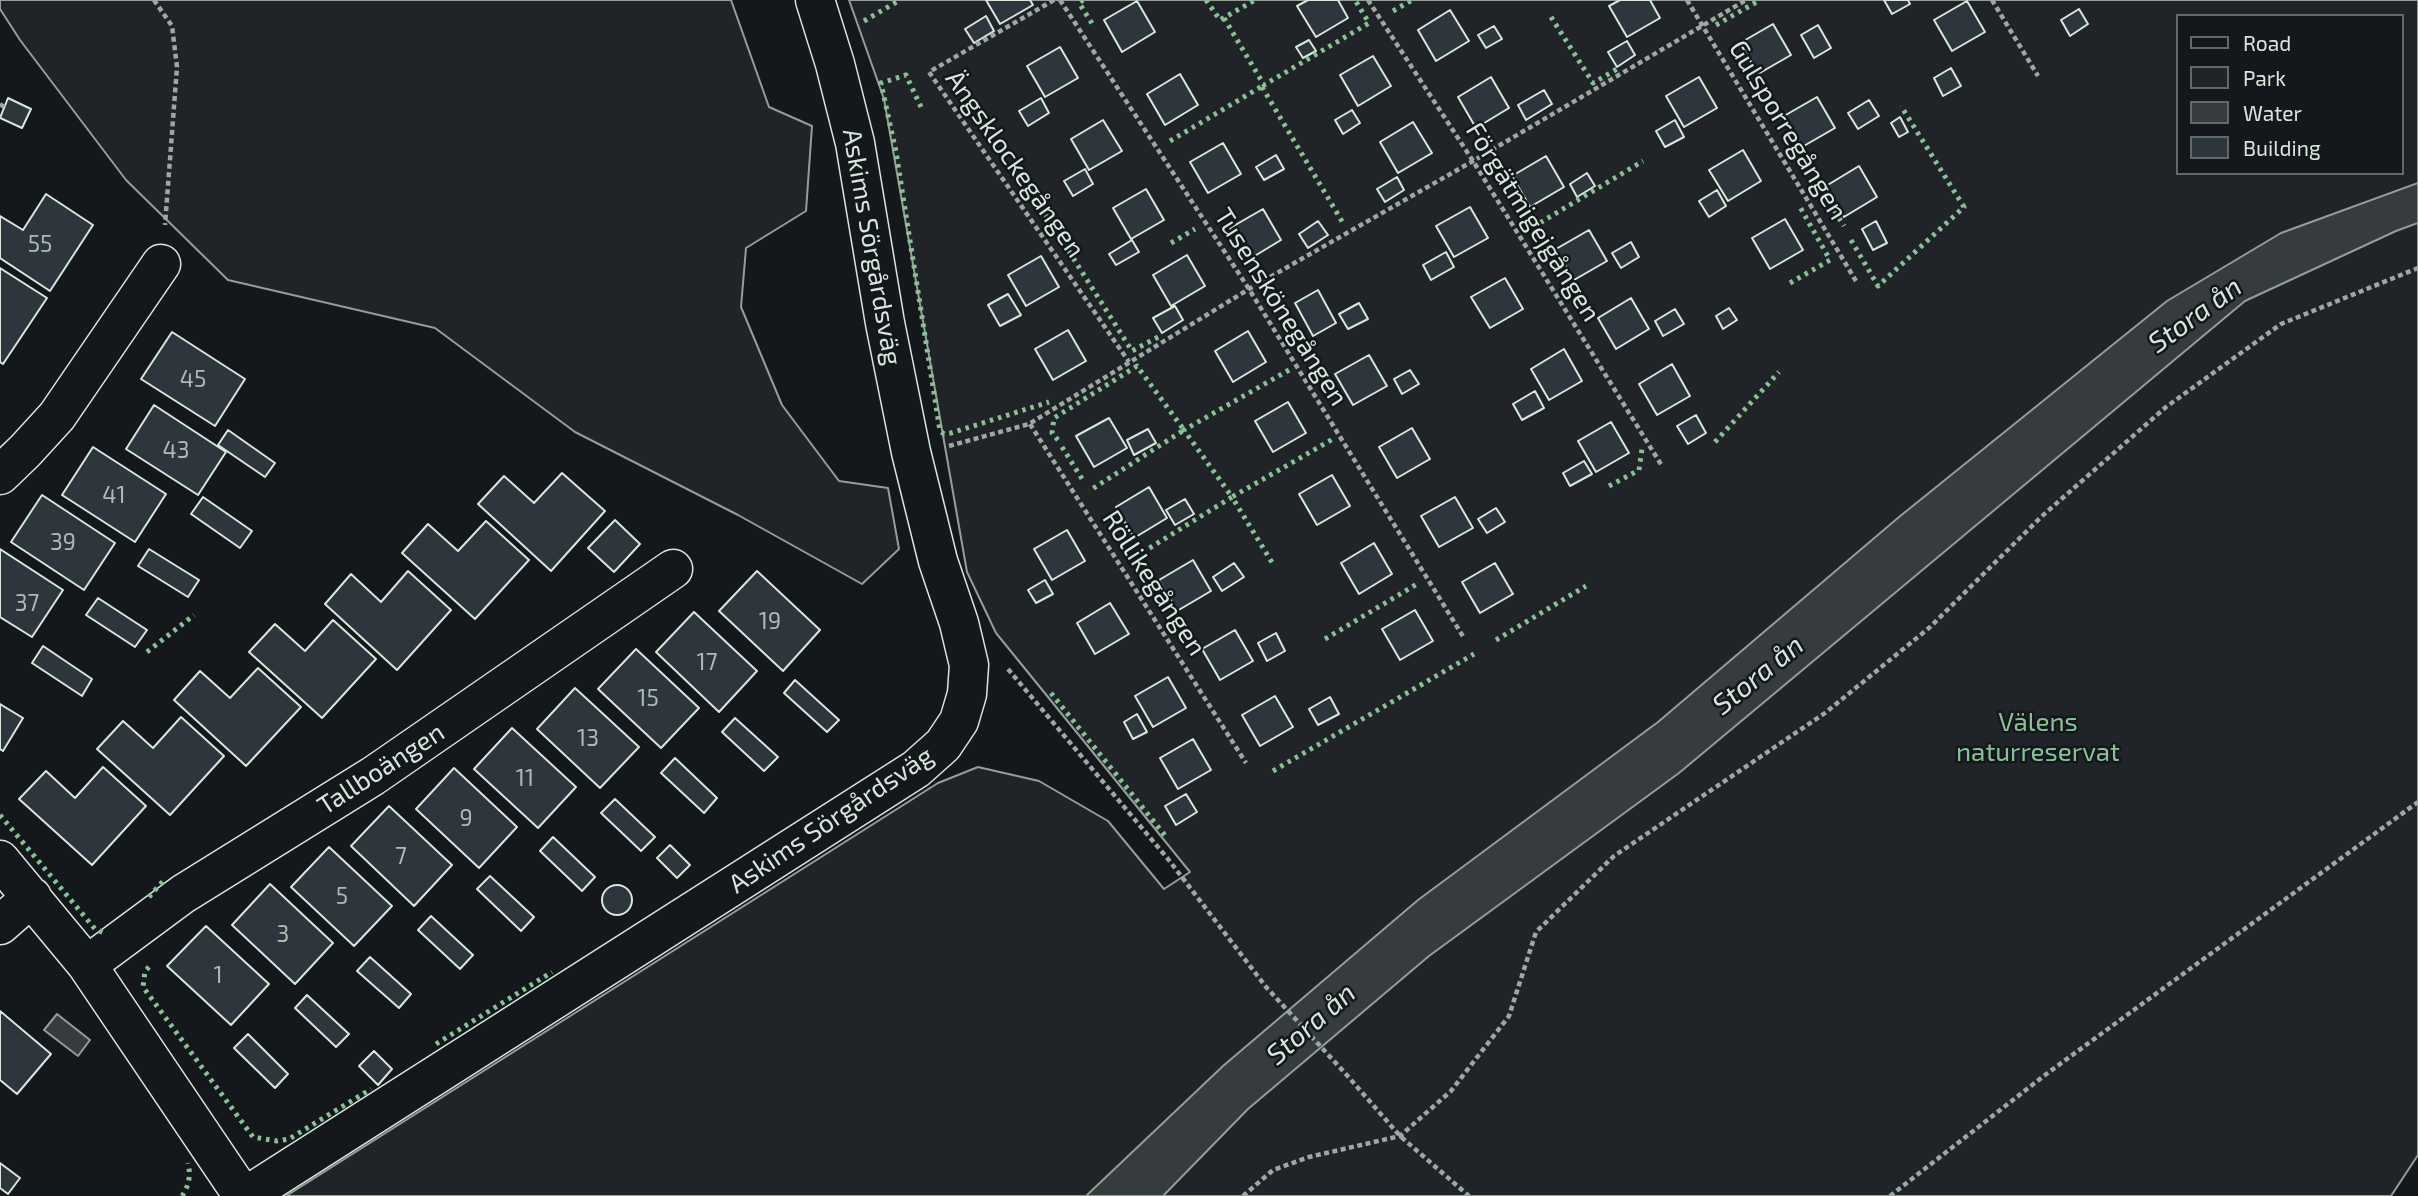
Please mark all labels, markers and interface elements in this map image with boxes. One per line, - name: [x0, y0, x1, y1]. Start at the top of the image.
- legend: [2176, 14, 2404, 175]
- text: Road: [2243, 30, 2291, 55]
- street label: Gulsporregången: [1722, 35, 1854, 225]
- street label: Ängsklockegången: [939, 64, 1091, 264]
- text: Park: [2243, 65, 2286, 90]
- text: Water: [2243, 100, 2302, 125]
- street label: Förgätmigejgången: [1459, 117, 1607, 327]
- street label: Askims Sörgårdsväg: [836, 126, 908, 368]
- text: Building: [2243, 135, 2321, 160]
- street label: Tusenskönegången: [1208, 202, 1354, 412]
- house number: 55: [28, 230, 52, 258]
- water label: Stora ån: [2142, 270, 2248, 360]
- house number: 45: [180, 365, 206, 393]
- house number: 43: [163, 436, 189, 464]
- house number: 41: [102, 481, 126, 509]
- street label: Röllikegången: [1096, 505, 1212, 661]
- house number: 39: [50, 528, 76, 556]
- house number: 37: [15, 589, 39, 617]
- house number: 19: [759, 607, 781, 635]
- water label: Stora ån: [1706, 628, 1810, 722]
- house number: 17: [697, 648, 717, 676]
- house number: 15: [637, 684, 659, 712]
- park label: Välens naturreservat: [1956, 706, 2120, 768]
- street label: Tallboängen: [312, 716, 450, 822]
- house number: 13: [577, 724, 599, 752]
- street label: Askims Sörgårdsväg: [723, 740, 939, 900]
- house number: 11: [516, 764, 534, 792]
- house number: 9: [459, 804, 473, 832]
- house number: 7: [395, 842, 407, 870]
- house number: 5: [336, 882, 348, 910]
- house number: 3: [277, 920, 289, 948]
- house number: 1: [213, 961, 223, 989]
- water label: Stora ån: [1260, 976, 1362, 1072]

